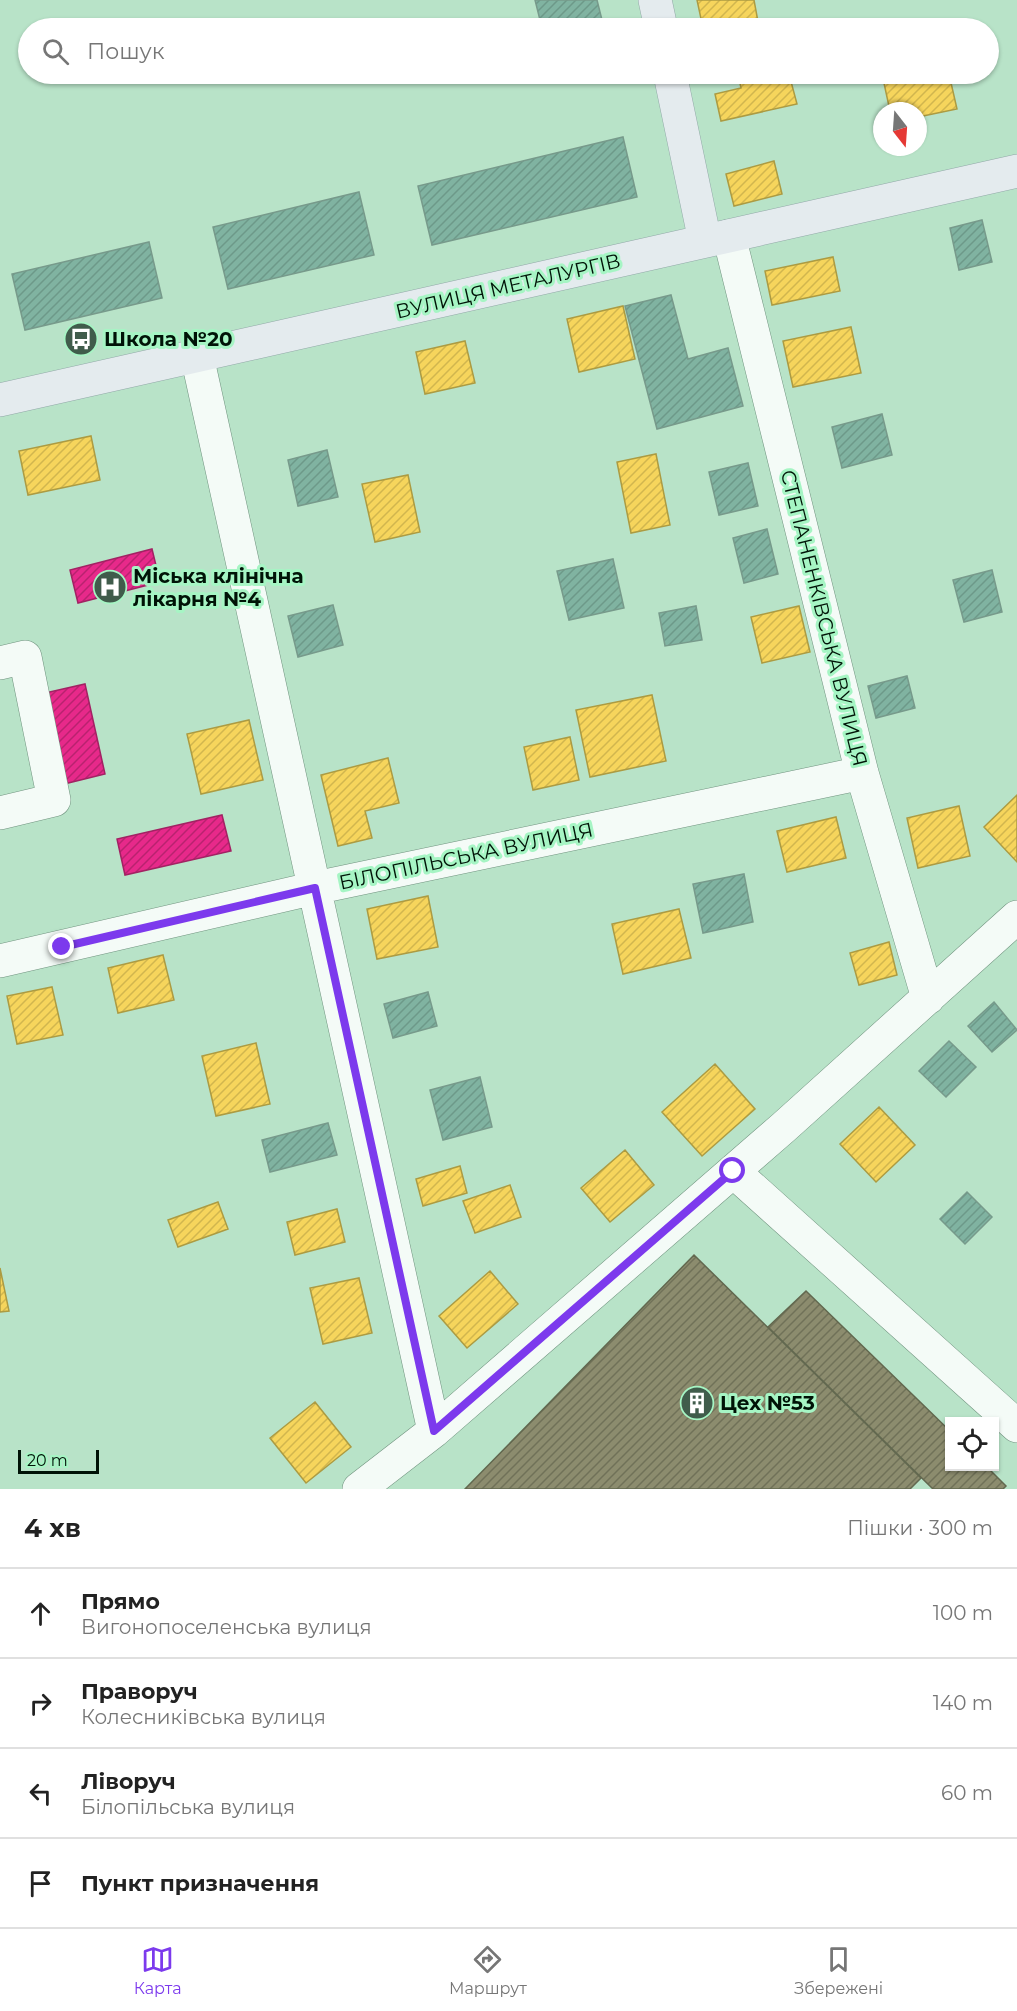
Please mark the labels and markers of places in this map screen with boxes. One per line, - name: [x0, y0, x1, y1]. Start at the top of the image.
- bus stop icon: Школа №20: [63, 321, 99, 357]
- place label: Школа №20: [104, 327, 233, 351]
- place label: Міська клінічна лікарня №4: [133, 564, 304, 611]
- hospital icon: Міська клінічна лікарня №4: [92, 569, 128, 605]
- building icon: Цех №53: [679, 1385, 715, 1421]
- place label: Цех №53: [720, 1391, 815, 1415]

